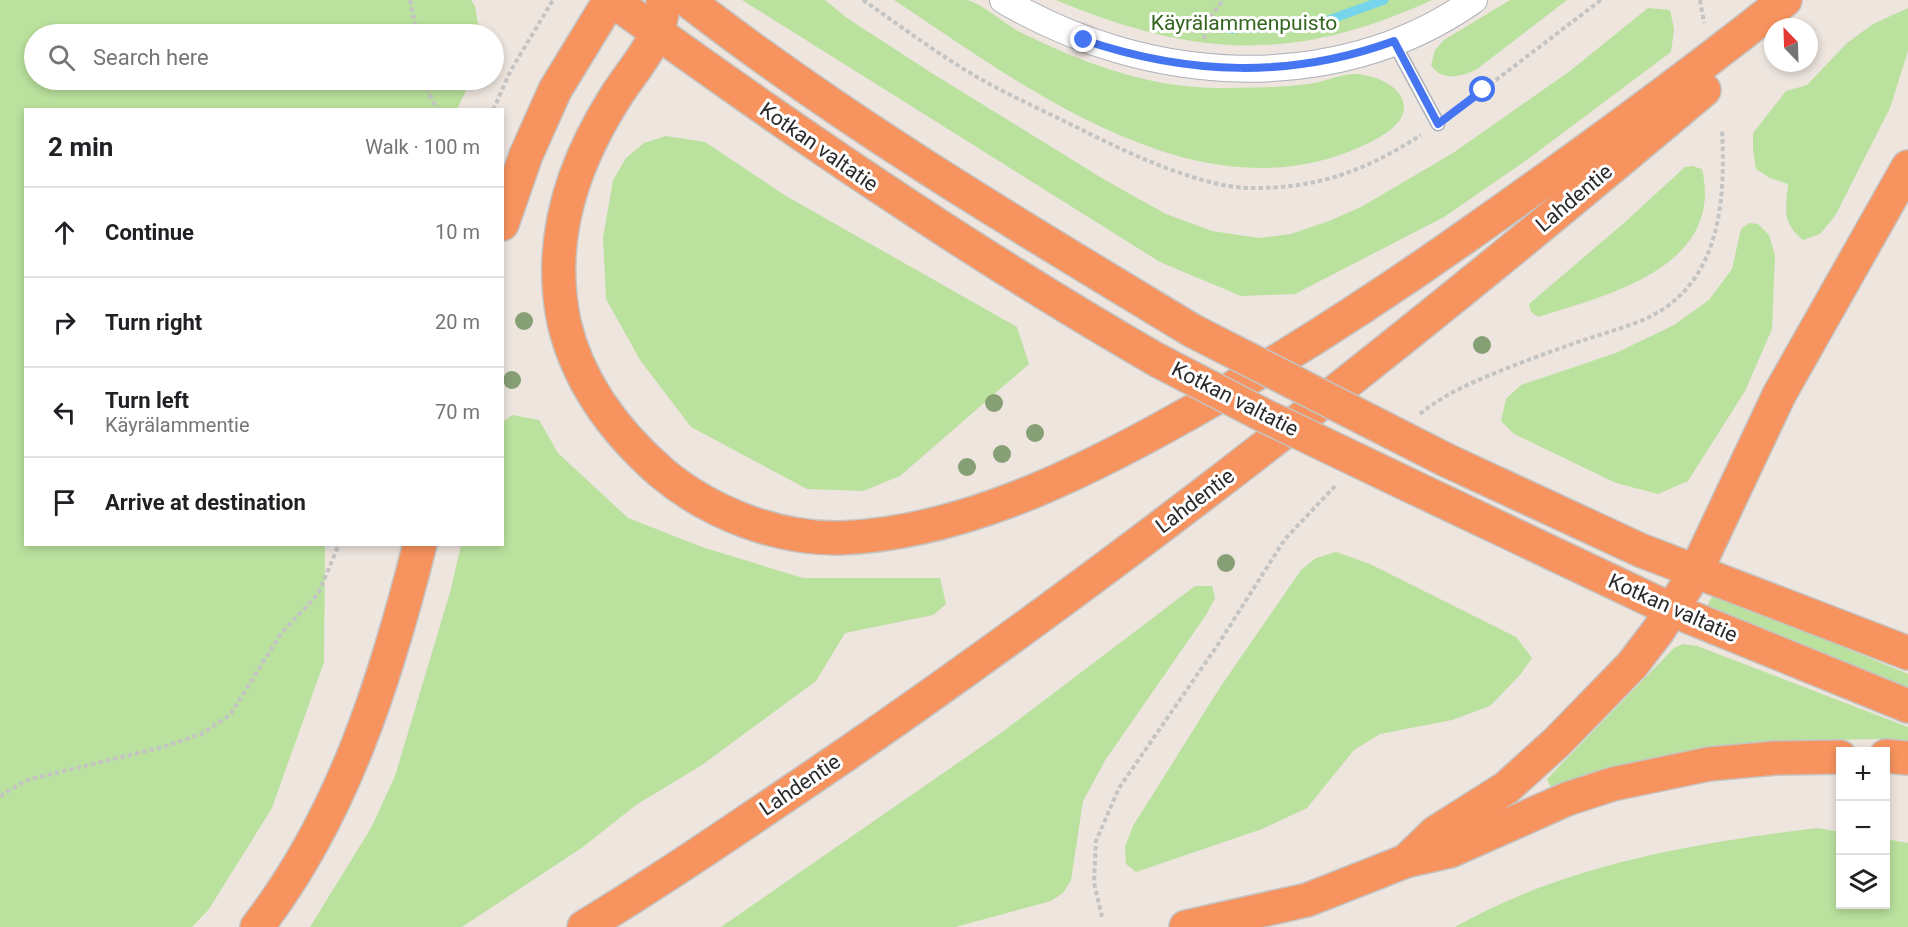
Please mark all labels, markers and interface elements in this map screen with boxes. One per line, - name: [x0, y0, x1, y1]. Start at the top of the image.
- park label: Käyrälammenpuisto: [1151, 11, 1337, 35]
- north arrow: [1764, 18, 1818, 72]
- search box: [24, 24, 504, 90]
- route end: [1070, 26, 1096, 52]
- icon: search: [45, 41, 78, 74]
- text: Search here: [93, 45, 209, 70]
- route start: [1469, 76, 1495, 102]
- street label: Kotkan valtatie: [755, 97, 883, 197]
- text: 2 min: [48, 132, 113, 162]
- text: Walk · 100 m: [365, 135, 480, 159]
- street label: Lahdentie: [1531, 159, 1617, 237]
- icon: ahead: [48, 216, 81, 249]
- text: Continue: [105, 220, 194, 245]
- text: 10 m: [435, 220, 480, 244]
- icon: right: [48, 306, 81, 339]
- text: Turn right: [105, 310, 202, 335]
- text: 20 m: [435, 310, 480, 334]
- street label: Kotkan valtatie: [1168, 357, 1302, 441]
- text: Turn left: [105, 388, 189, 413]
- icon: left: [48, 396, 81, 429]
- text: 70 m: [435, 400, 480, 424]
- text: Käyrälammentie: [105, 413, 250, 437]
- street label: Lahdentie: [1151, 464, 1239, 538]
- icon: arrive: [48, 486, 81, 519]
- text: Arrive at destination: [105, 490, 306, 515]
- street label: Kotkan valtatie: [1605, 569, 1741, 647]
- map controls: [1836, 747, 1890, 909]
- button: +: [1836, 747, 1890, 801]
- street label: Lahdentie: [755, 749, 845, 821]
- button: −: [1836, 801, 1890, 855]
- button: layers: [1836, 855, 1890, 909]

